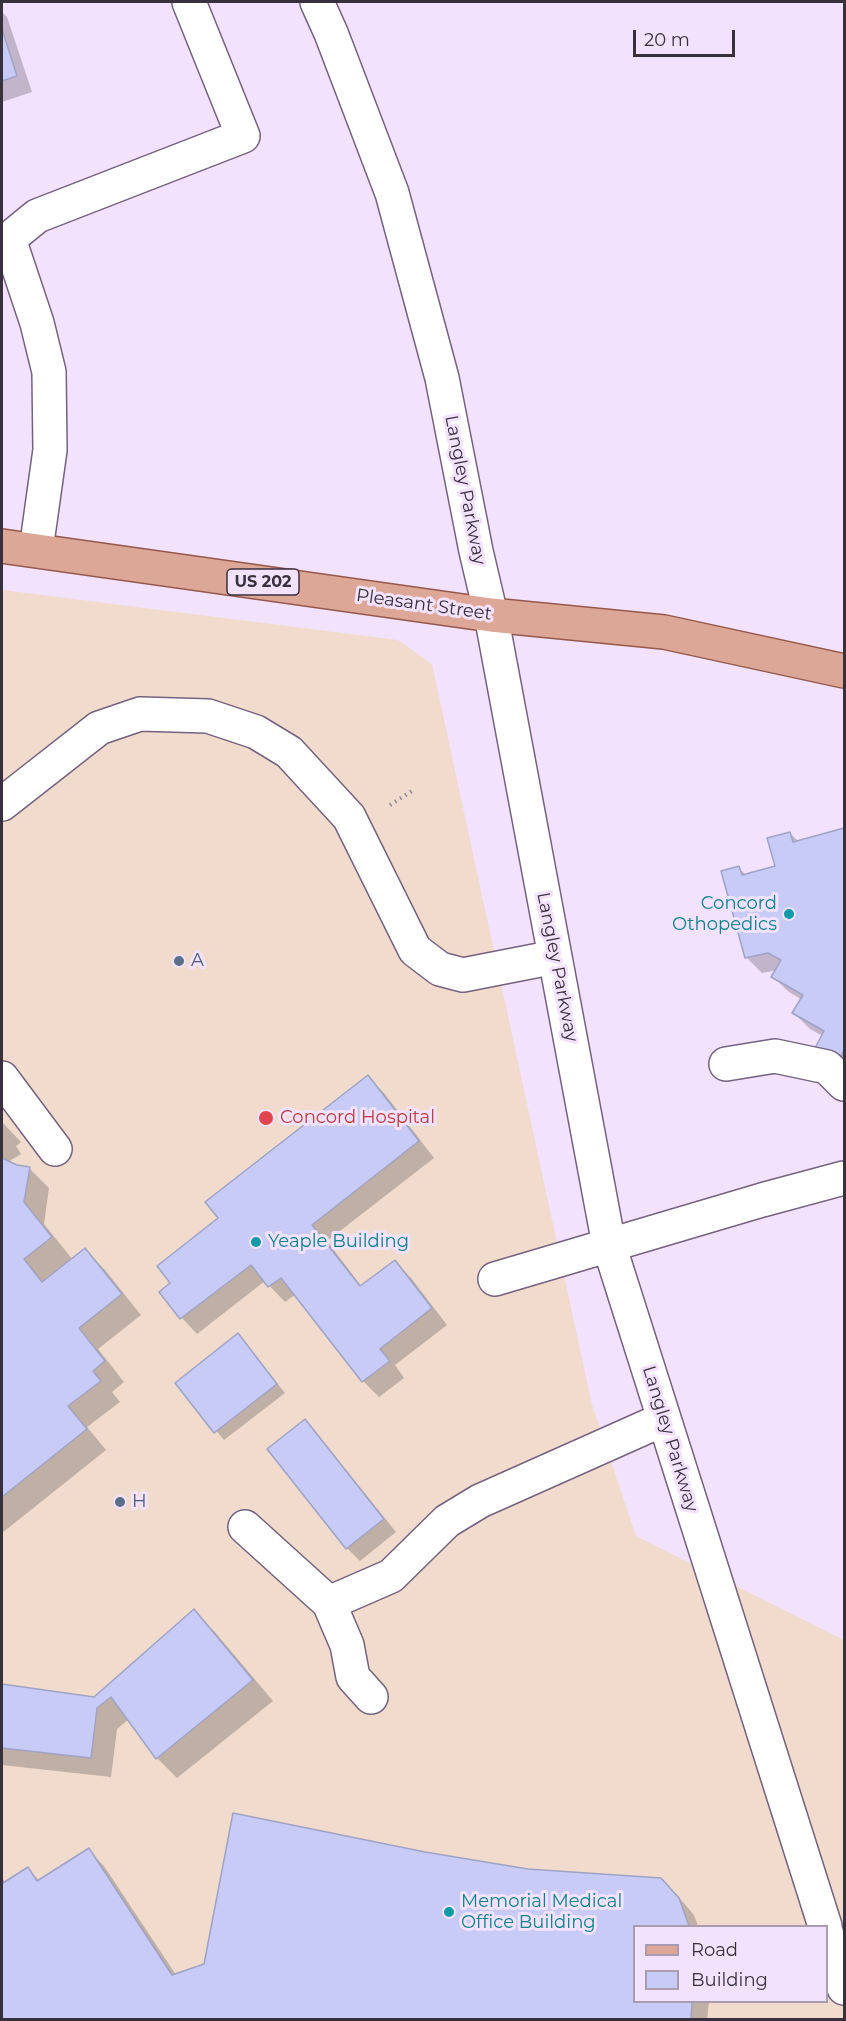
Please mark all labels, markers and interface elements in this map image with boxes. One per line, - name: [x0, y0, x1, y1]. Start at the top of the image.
- scale bar: [636, 18, 738, 56]
- text: 20 m: [644, 29, 690, 51]
- street label: Langley Parkway: [440, 413, 490, 567]
- road number: US 202: [227, 569, 299, 595]
- street label: Pleasant Street: [355, 585, 493, 625]
- street label: Langley Parkway: [532, 890, 582, 1044]
- place label: Concord Othopedics: [672, 893, 777, 936]
- marker: Concord Othopedics: [782, 907, 796, 921]
- place label: A: [191, 950, 204, 972]
- marker: A: [172, 954, 186, 968]
- place label: Concord Hospital: [280, 1107, 435, 1129]
- marker: Concord Hospital: [257, 1109, 275, 1127]
- place label: Yeaple Building: [268, 1231, 409, 1253]
- marker: Yeaple Building: [249, 1235, 263, 1249]
- street label: Langley Parkway: [637, 1363, 703, 1515]
- place label: H: [132, 1491, 147, 1513]
- marker: H: [113, 1495, 127, 1509]
- place label: Memorial Medical Office Building: [461, 1891, 622, 1934]
- marker: Memorial Medical Office Building: [442, 1905, 456, 1919]
- legend: [633, 1925, 828, 2003]
- text: Road: [691, 1939, 738, 1961]
- text: Building: [691, 1969, 768, 1991]

